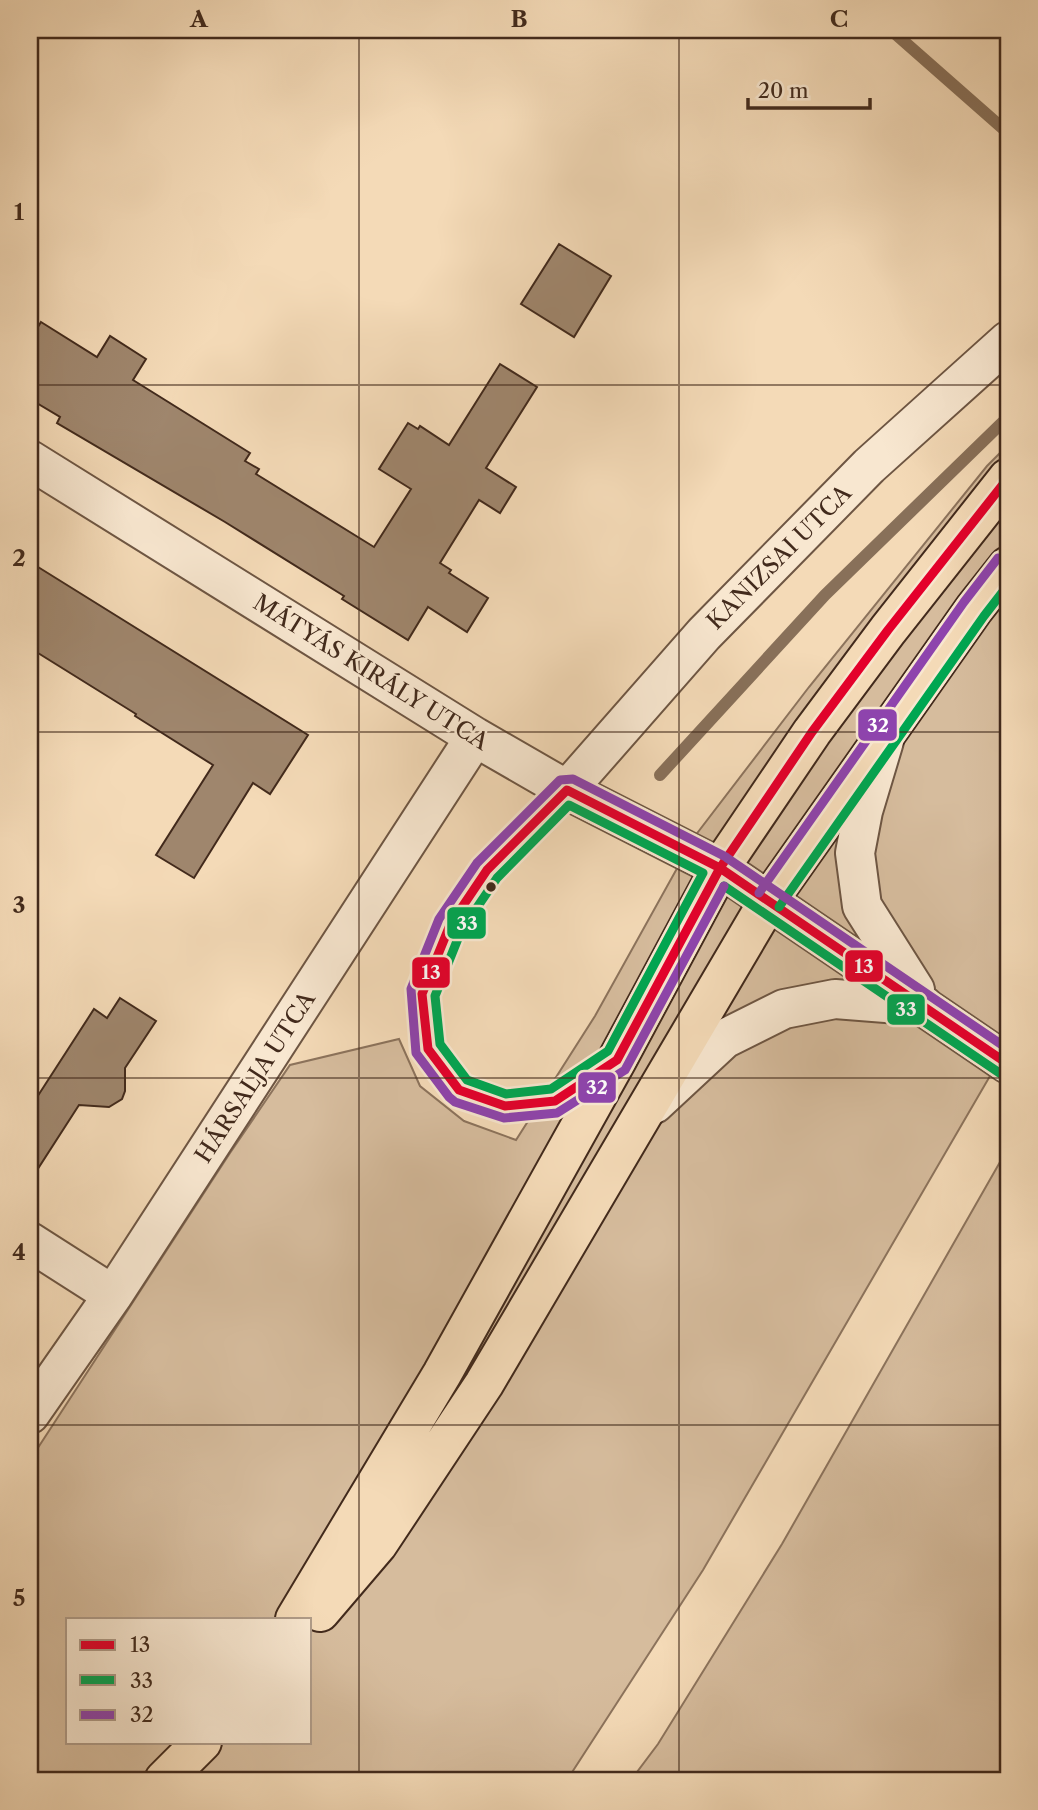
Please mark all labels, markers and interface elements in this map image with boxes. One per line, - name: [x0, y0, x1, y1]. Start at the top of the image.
- text: A: [189, 5, 209, 33]
- text: B: [510, 5, 528, 33]
- text: C: [830, 5, 848, 33]
- scale bar: [748, 66, 870, 110]
- text: 20 m: [758, 78, 809, 103]
- text: 1: [14, 198, 25, 226]
- street label: KANIZSAI UTCA: [701, 478, 858, 635]
- text: 2: [12, 544, 26, 572]
- street label: MÁTYÁS KIRÁLY UTCA: [248, 588, 495, 756]
- line badge: 32: [857, 708, 898, 742]
- text: 32: [867, 714, 889, 737]
- unlabelled marker: [484, 880, 498, 894]
- text: 3: [13, 891, 26, 919]
- line badge: 33: [446, 906, 487, 940]
- text: 33: [456, 912, 478, 935]
- line badge: 13: [844, 949, 884, 983]
- text: 13: [854, 955, 874, 978]
- line badge: 13: [411, 956, 451, 989]
- text: 13: [421, 961, 441, 984]
- street label: HÁRSALJA UTCA: [189, 985, 321, 1168]
- line badge: 33: [886, 993, 926, 1026]
- text: 33: [895, 998, 917, 1021]
- line badge: 32: [577, 1071, 617, 1104]
- text: 32: [586, 1076, 608, 1099]
- text: 4: [12, 1238, 26, 1266]
- text: 5: [13, 1584, 25, 1612]
- legend: [66, 1618, 312, 1744]
- text: 13: [130, 1632, 150, 1657]
- text: 33: [130, 1668, 153, 1693]
- text: 32: [130, 1702, 154, 1727]

